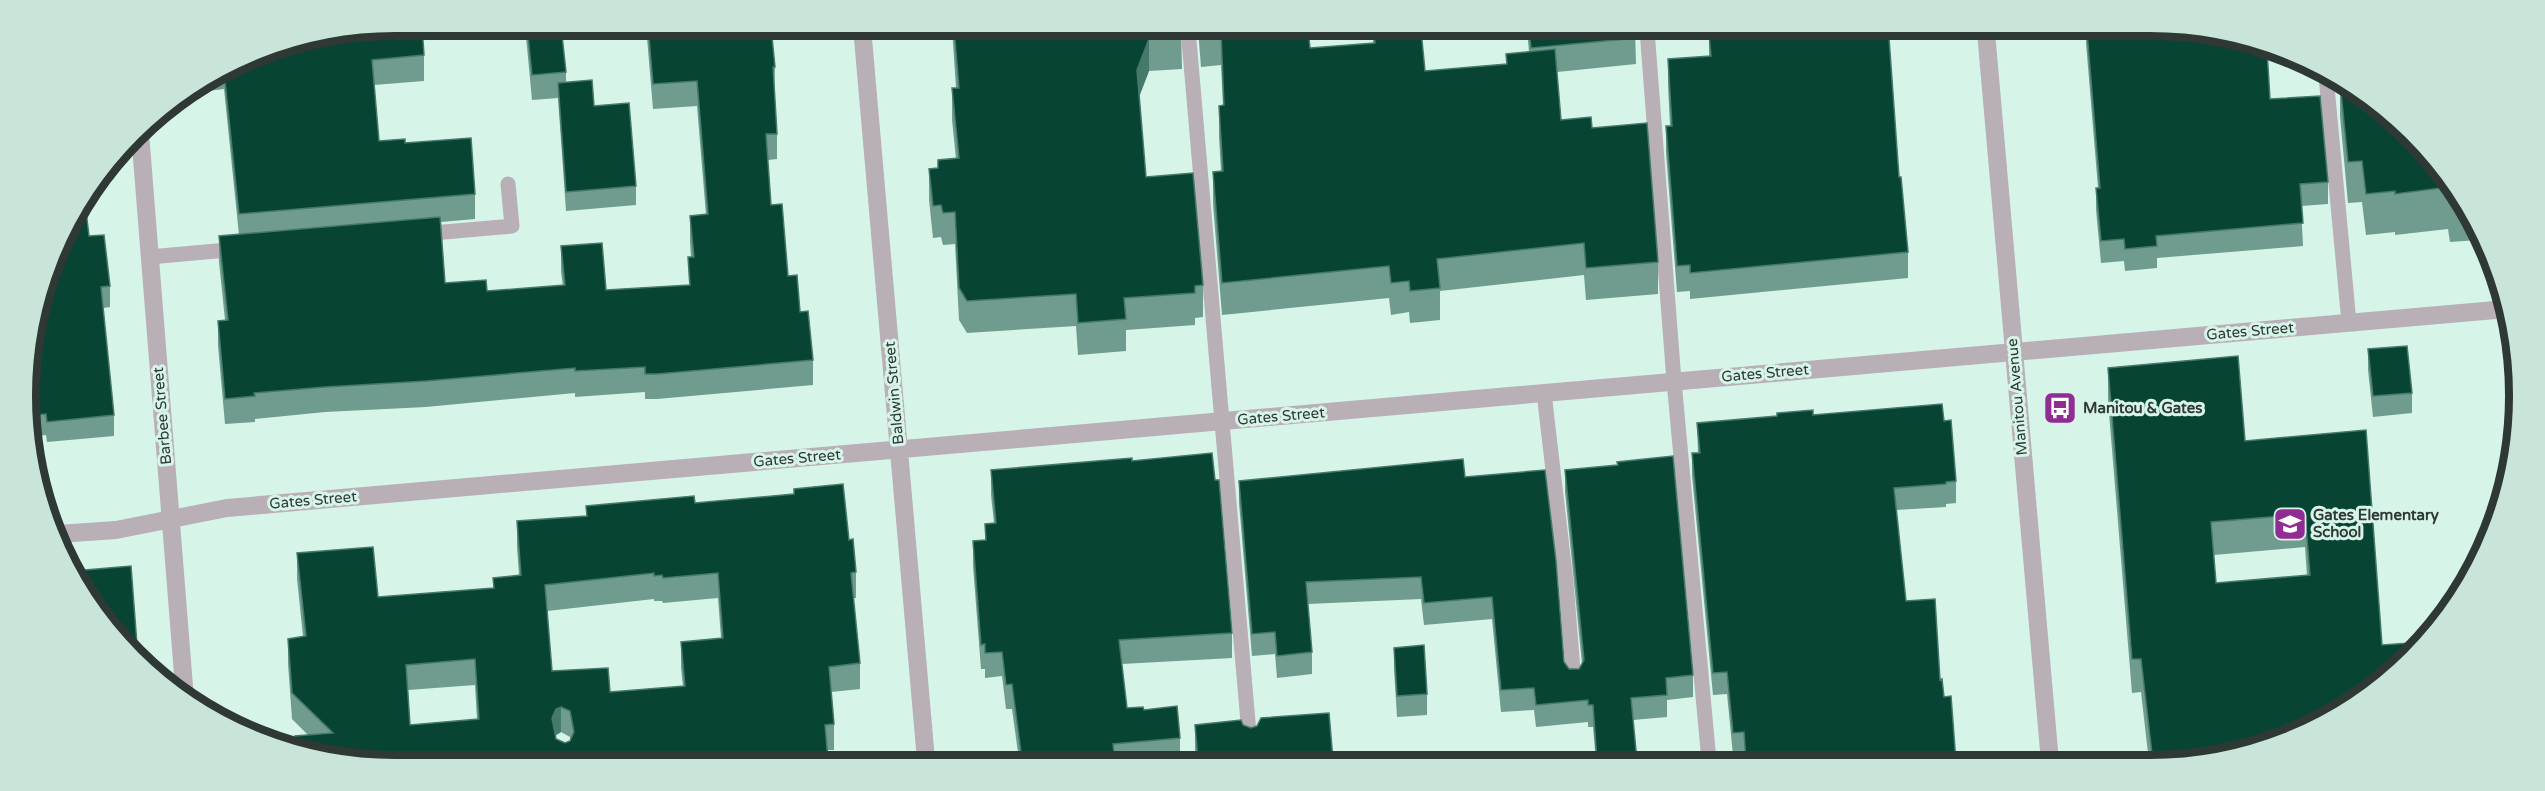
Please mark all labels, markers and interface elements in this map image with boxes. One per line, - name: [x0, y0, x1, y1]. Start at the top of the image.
- street label: Gates Street: [2206, 318, 2295, 344]
- street label: Manitou Avenue: [2003, 338, 2031, 456]
- street label: Baldwin Street: [880, 340, 907, 445]
- street label: Gates Street: [1721, 360, 1810, 386]
- street label: Barbee Street: [149, 366, 175, 465]
- bus stop icon: Manitou & Gates: [2042, 390, 2078, 426]
- place label: Manitou & Gates: [2083, 399, 2202, 417]
- street label: Gates Street: [1237, 403, 1326, 429]
- street label: Gates Street: [753, 445, 842, 471]
- street label: Gates Street: [269, 487, 358, 513]
- school or university icon: Gates Elementary School: [2272, 506, 2308, 542]
- place label: Gates Elementary School: [2313, 506, 2439, 541]

